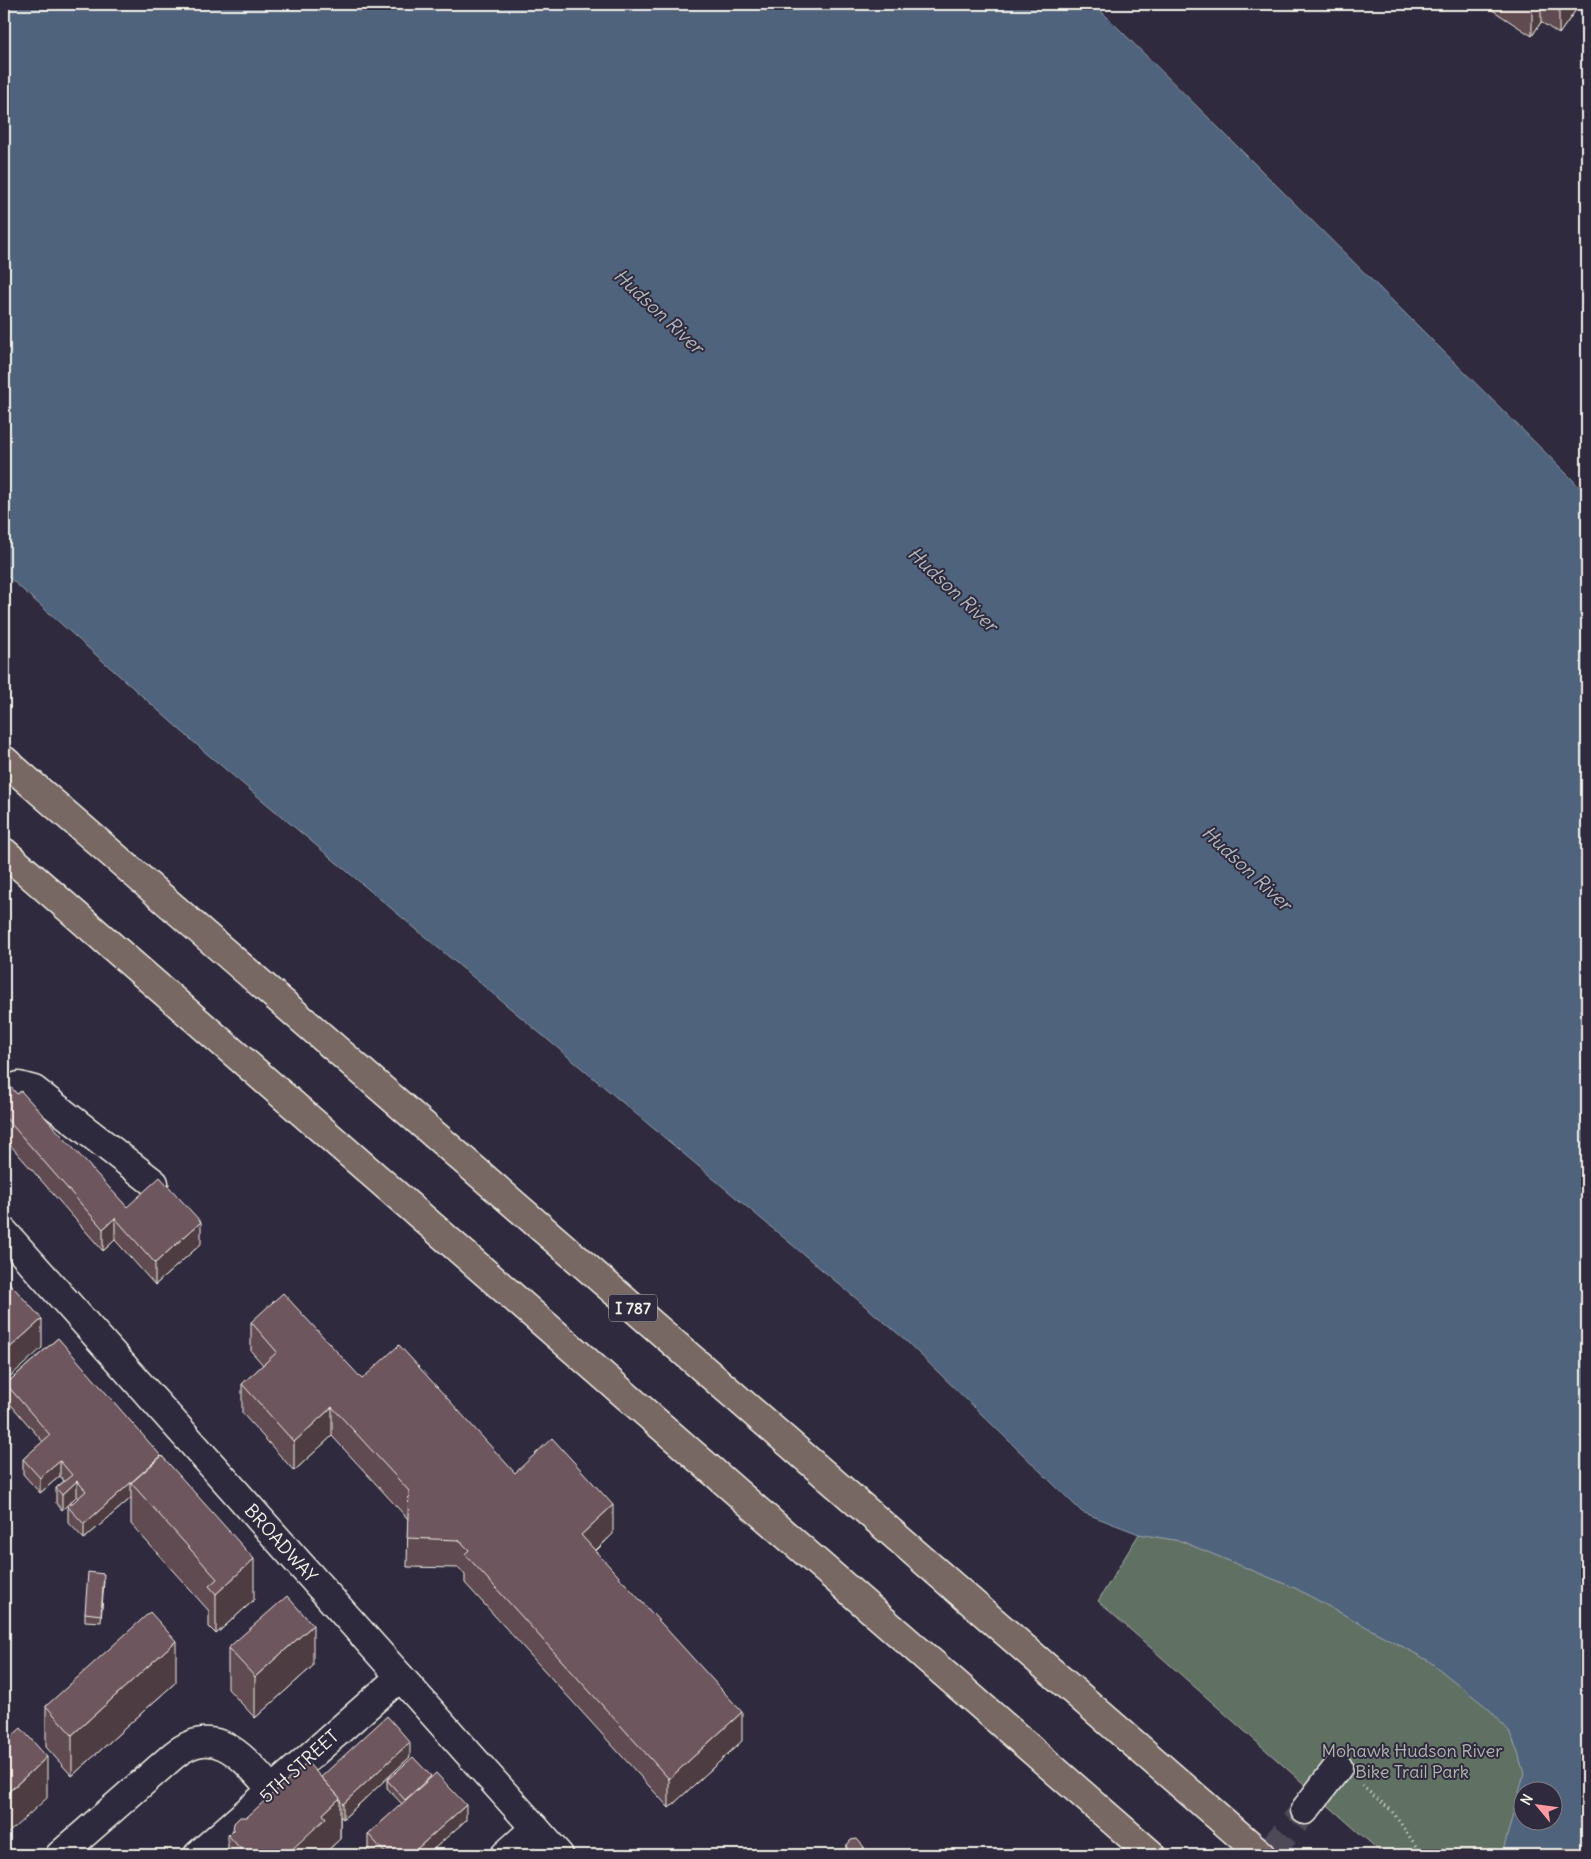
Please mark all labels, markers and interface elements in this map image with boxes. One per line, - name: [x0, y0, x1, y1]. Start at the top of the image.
- water label: Hudson River: [609, 263, 711, 360]
- water label: Hudson River: [903, 541, 1005, 638]
- water label: Hudson River: [1197, 820, 1299, 917]
- road number: I 787: [609, 1295, 657, 1322]
- street label: BROADWAY: [240, 1499, 322, 1587]
- street label: 5TH STREET: [255, 1725, 343, 1807]
- park label: Mohawk Hudson River Bike Trail Park: [1321, 1739, 1503, 1783]
- north arrow: [1514, 1782, 1564, 1832]
- text: N: [1516, 1791, 1537, 1808]

